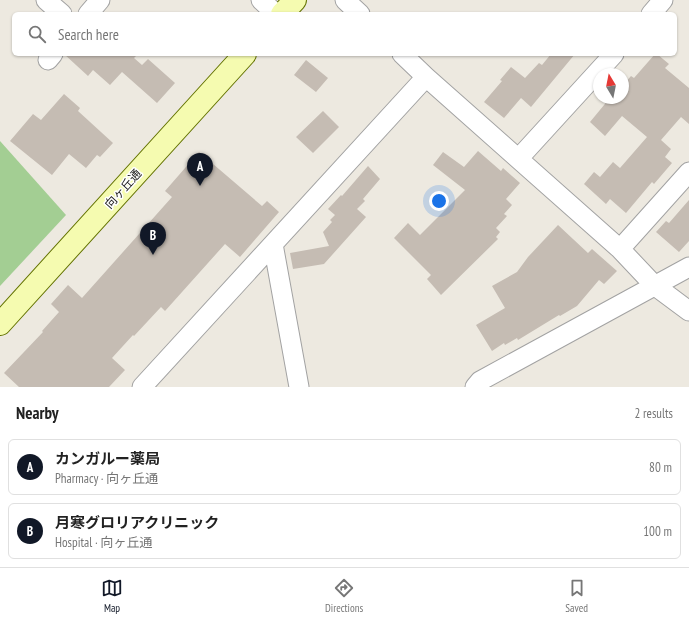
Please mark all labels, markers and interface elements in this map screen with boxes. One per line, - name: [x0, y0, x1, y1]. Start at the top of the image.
- search box: [12, 12, 677, 56]
- icon: search: [26, 23, 48, 45]
- text: Search here: [58, 25, 119, 44]
- north arrow: [593, 68, 629, 104]
- pin: A: [187, 153, 213, 186]
- street label: 向ヶ丘通: [101, 166, 144, 212]
- your location: [429, 191, 449, 211]
- pin: B: [140, 222, 166, 255]
- text: Nearby: [16, 402, 59, 424]
- text: 2 results: [634, 405, 673, 422]
- text: カンガルー薬局: [55, 449, 160, 468]
- text: A: [27, 459, 33, 476]
- text: 80 m: [649, 459, 672, 476]
- text: Pharmacy · 向ヶ丘通: [55, 470, 158, 487]
- text: 月寒グロリアクリニック: [55, 513, 219, 532]
- text: B: [27, 523, 33, 540]
- text: 100 m: [643, 523, 672, 540]
- text: Hospital · 向ヶ丘通: [55, 534, 153, 551]
- tab: Map: [101, 577, 123, 615]
- tab: Directions: [325, 577, 363, 615]
- tab: Saved: [565, 577, 588, 615]

